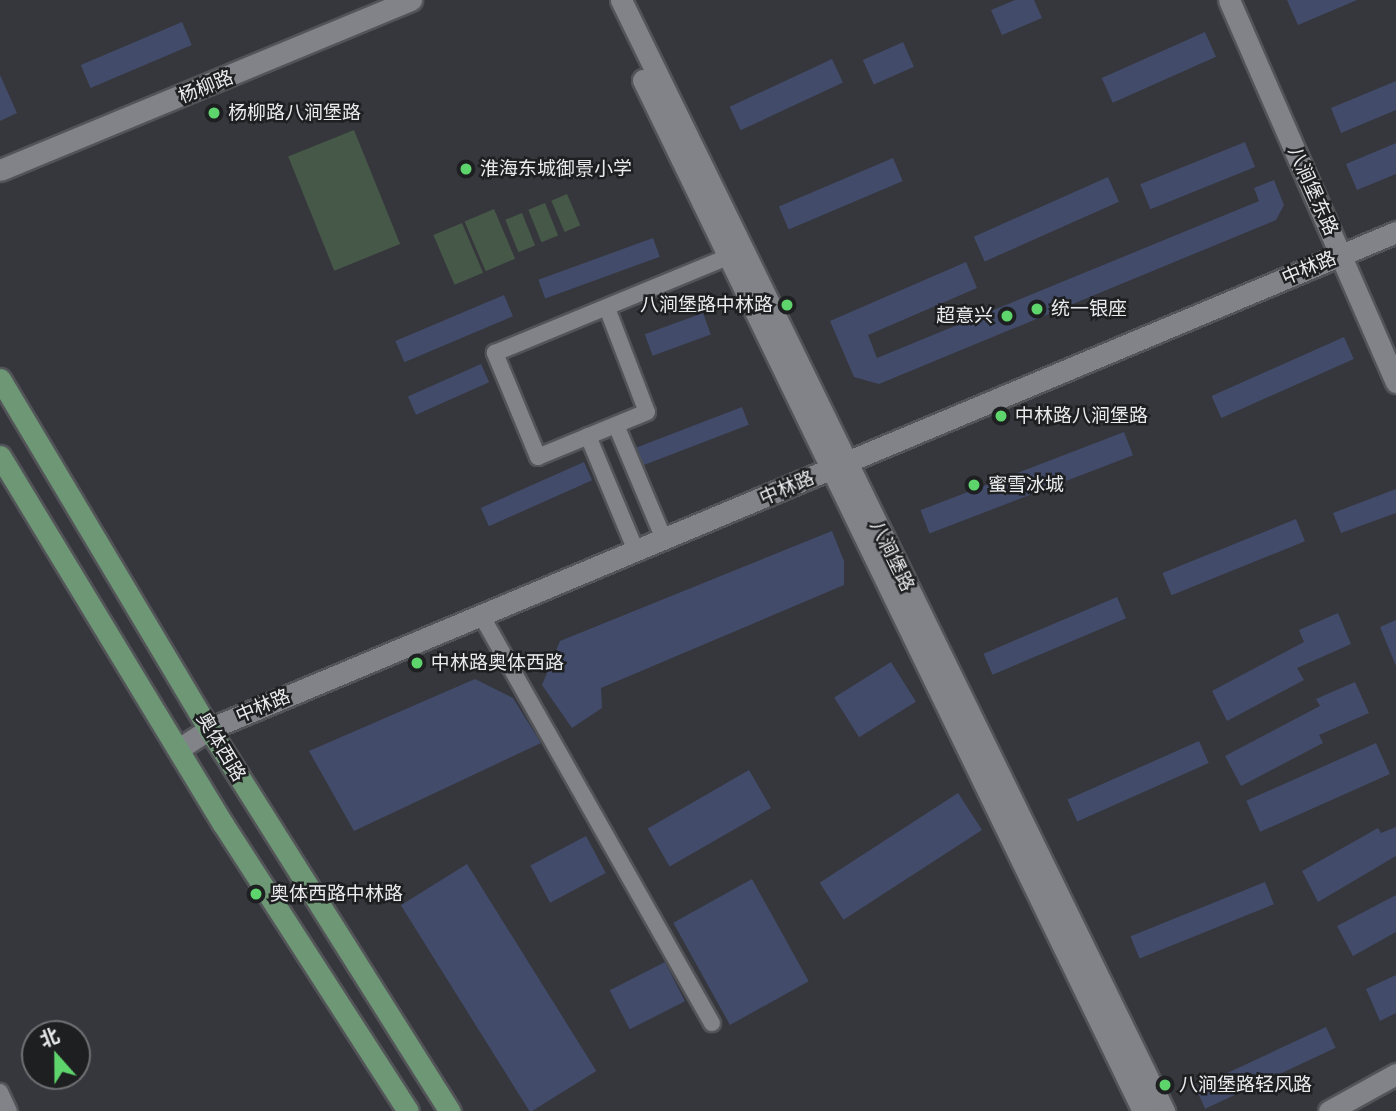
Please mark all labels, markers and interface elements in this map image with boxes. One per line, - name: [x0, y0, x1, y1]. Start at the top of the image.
- street label: 杨柳路: [175, 66, 237, 108]
- place label: 杨柳路八涧堡路: [228, 102, 361, 124]
- marker: 杨柳路八涧堡路: [206, 105, 222, 121]
- street label: 八涧堡东路: [1283, 143, 1343, 239]
- place label: 淮海东城御景小学: [480, 158, 632, 180]
- marker: 淮海东城御景小学: [458, 161, 474, 177]
- street label: 中林路: [1278, 246, 1340, 290]
- place label: 八涧堡路中林路: [640, 294, 773, 316]
- marker: 八涧堡路中林路: [779, 297, 795, 313]
- place label: 统一银座: [1051, 298, 1127, 320]
- marker: 统一银座: [1029, 301, 1045, 317]
- place label: 超意兴: [936, 305, 993, 327]
- marker: 超意兴: [999, 308, 1015, 324]
- place label: 中林路八涧堡路: [1015, 405, 1148, 427]
- marker: 中林路八涧堡路: [993, 408, 1009, 424]
- street label: 中林路: [756, 466, 818, 510]
- place label: 蜜雪冰城: [988, 474, 1064, 496]
- marker: 蜜雪冰城: [966, 477, 982, 493]
- street label: 八涧堡路: [865, 517, 919, 595]
- place label: 中林路奥体西路: [431, 652, 564, 674]
- marker: 中林路奥体西路: [409, 655, 425, 671]
- street label: 中林路: [232, 684, 294, 728]
- street label: 奥体西路: [192, 709, 250, 785]
- place label: 奥体西路中林路: [270, 883, 403, 905]
- marker: 奥体西路中林路: [248, 886, 264, 902]
- north arrow: [21, 1020, 91, 1090]
- text: 北: [36, 1022, 63, 1053]
- place label: 八涧堡路轻风路: [1179, 1074, 1312, 1096]
- marker: 八涧堡路轻风路: [1157, 1077, 1173, 1093]

